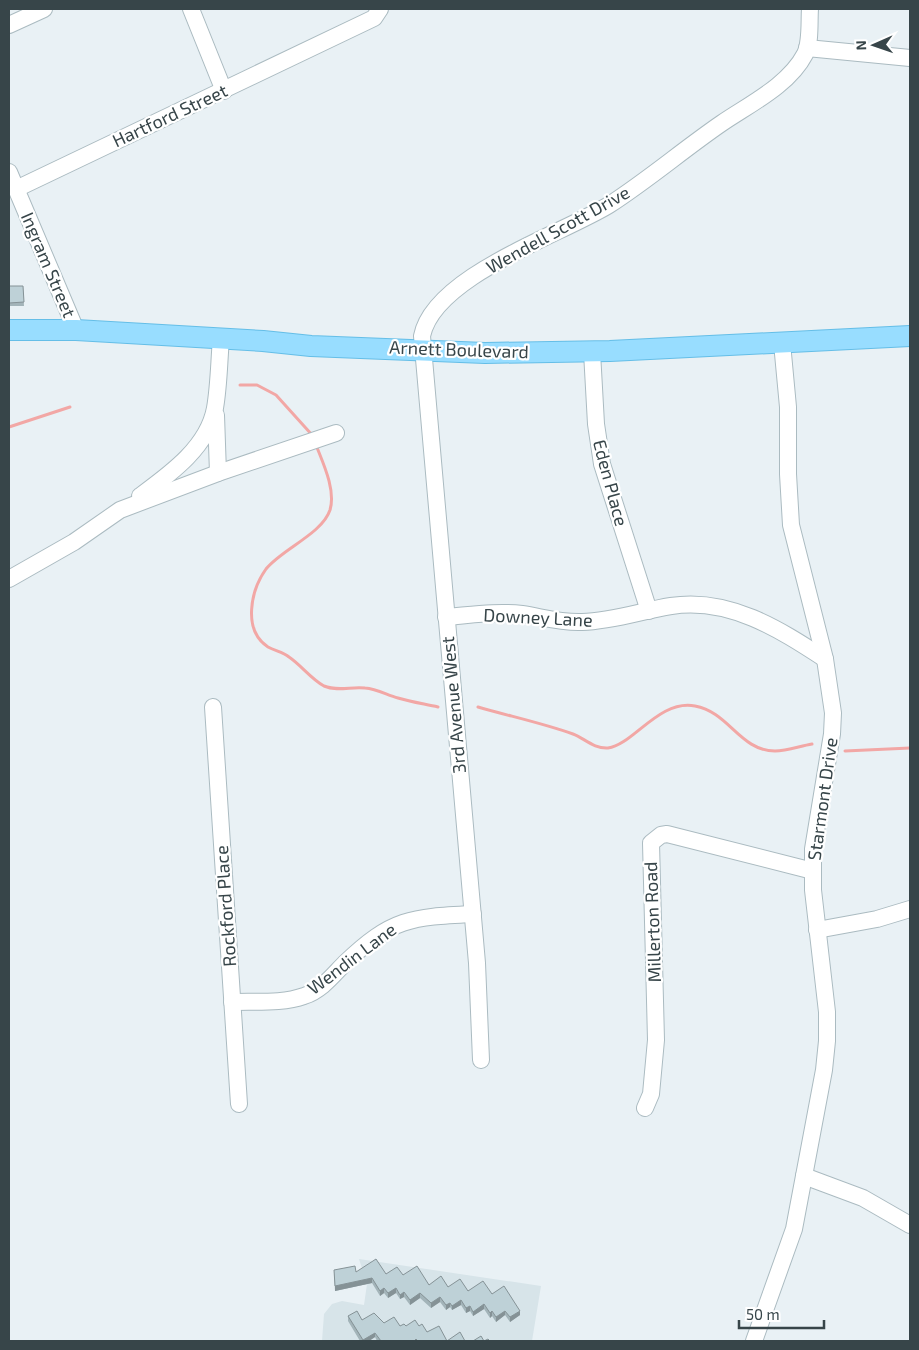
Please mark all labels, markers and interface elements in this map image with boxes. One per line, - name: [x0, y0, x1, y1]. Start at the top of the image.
- north arrow: [849, 20, 899, 70]
- text: N: [852, 40, 869, 51]
- street label: Hartford Street: [109, 79, 231, 151]
- street label: Wendell Scott Drive: [482, 181, 633, 278]
- street label: Ingram Street: [17, 209, 81, 321]
- street label: Arnett Boulevard: [389, 336, 529, 362]
- street label: Eden Place: [589, 437, 633, 528]
- street label: Downey Lane: [483, 603, 593, 631]
- street label: 3rd Avenue West: [436, 636, 470, 775]
- street label: Starmont Drive: [802, 736, 842, 862]
- street label: Rockford Place: [210, 845, 240, 968]
- street label: Millerton Road: [639, 861, 665, 983]
- street label: Wendin Lane: [303, 918, 400, 999]
- scale bar: [739, 1298, 824, 1330]
- text: 50 m: [746, 1305, 780, 1323]

